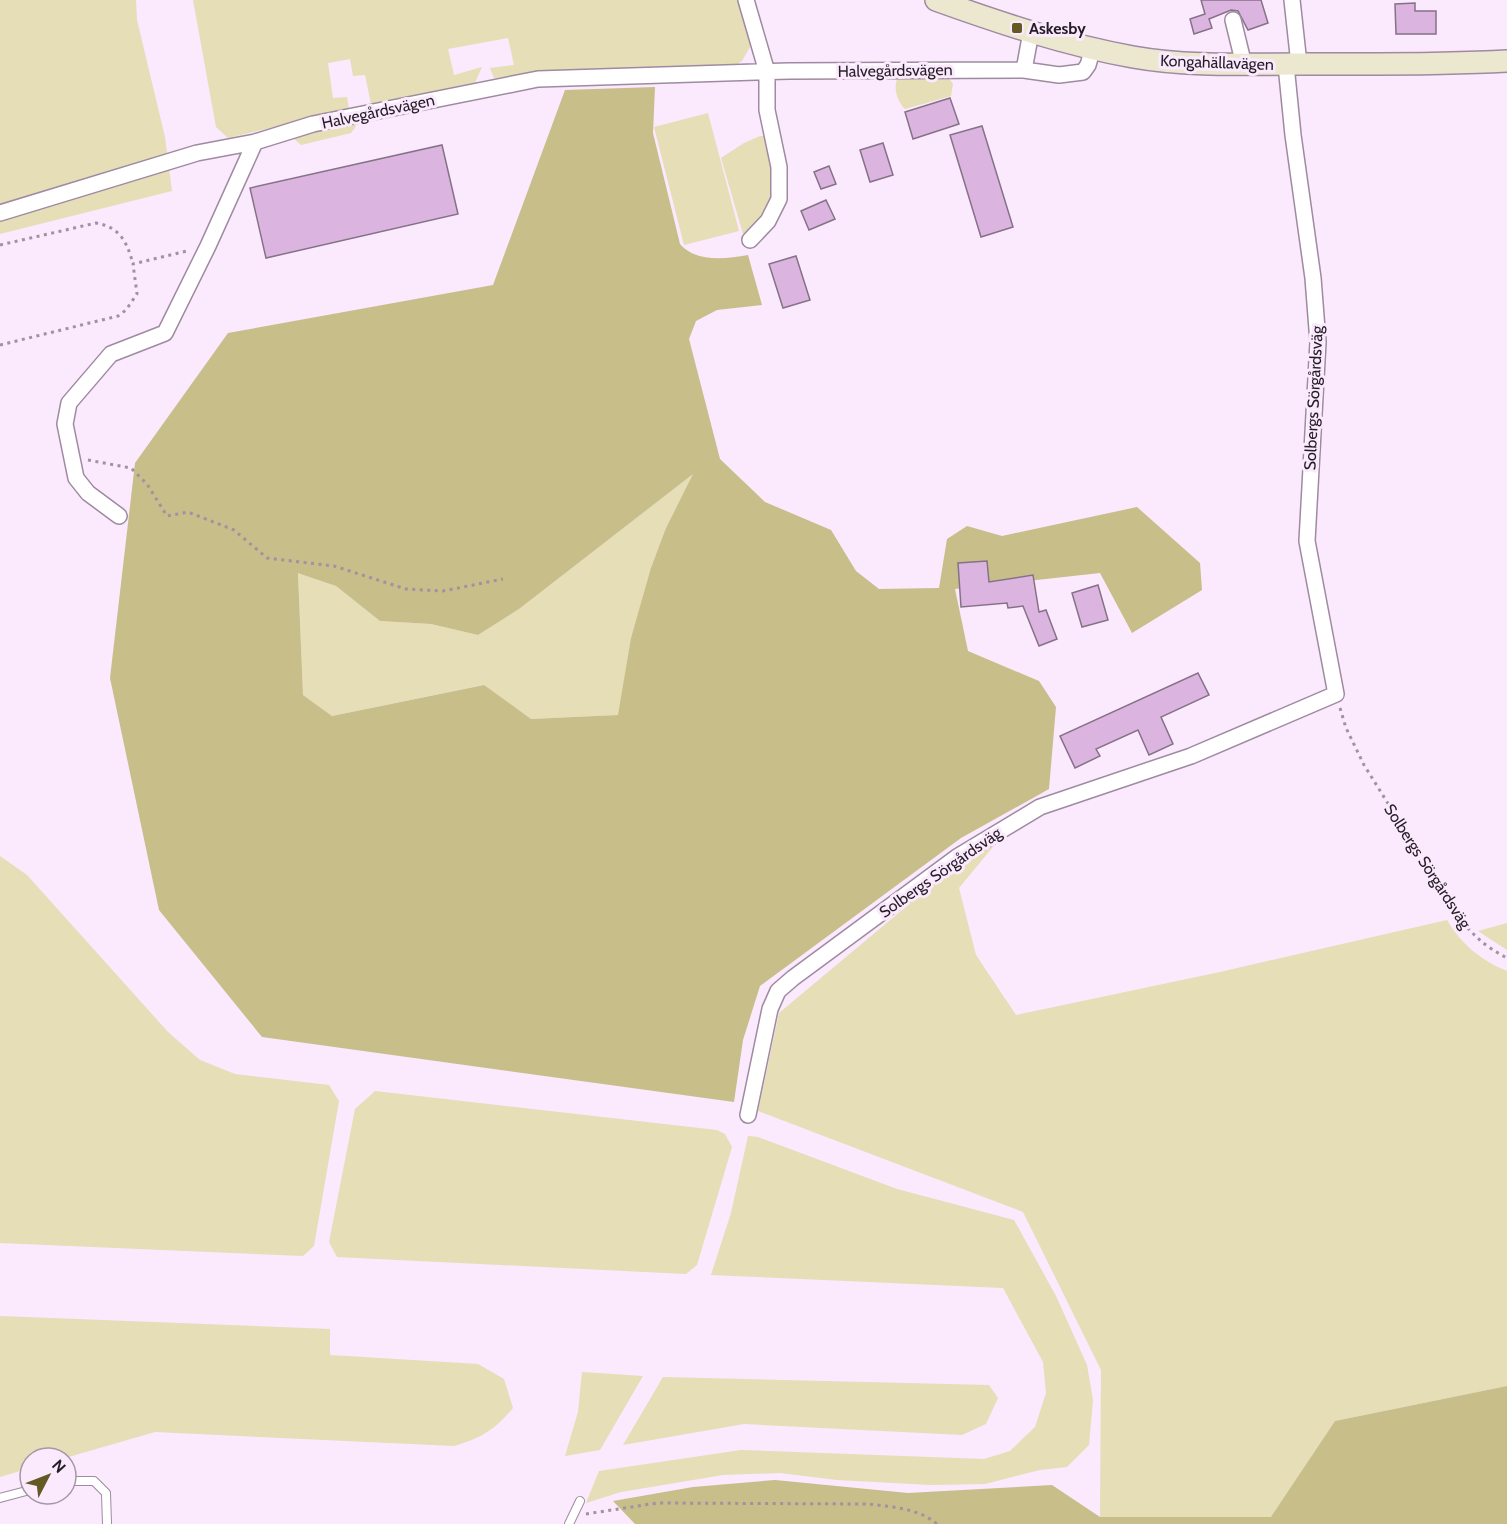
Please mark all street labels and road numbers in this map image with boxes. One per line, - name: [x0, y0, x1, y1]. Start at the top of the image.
- street label: Kongahällavägen: [1160, 51, 1274, 74]
- street label: Halvegårdsvägen: [837, 60, 953, 81]
- street label: Halvegårdsvägen: [320, 90, 436, 133]
- street label: Solbergs Sörgårdsväg: [1300, 324, 1327, 471]
- street label: Solbergs Sörgårdsväg: [1380, 800, 1476, 933]
- street label: Solbergs Sörgårdsväg: [876, 823, 1006, 922]

